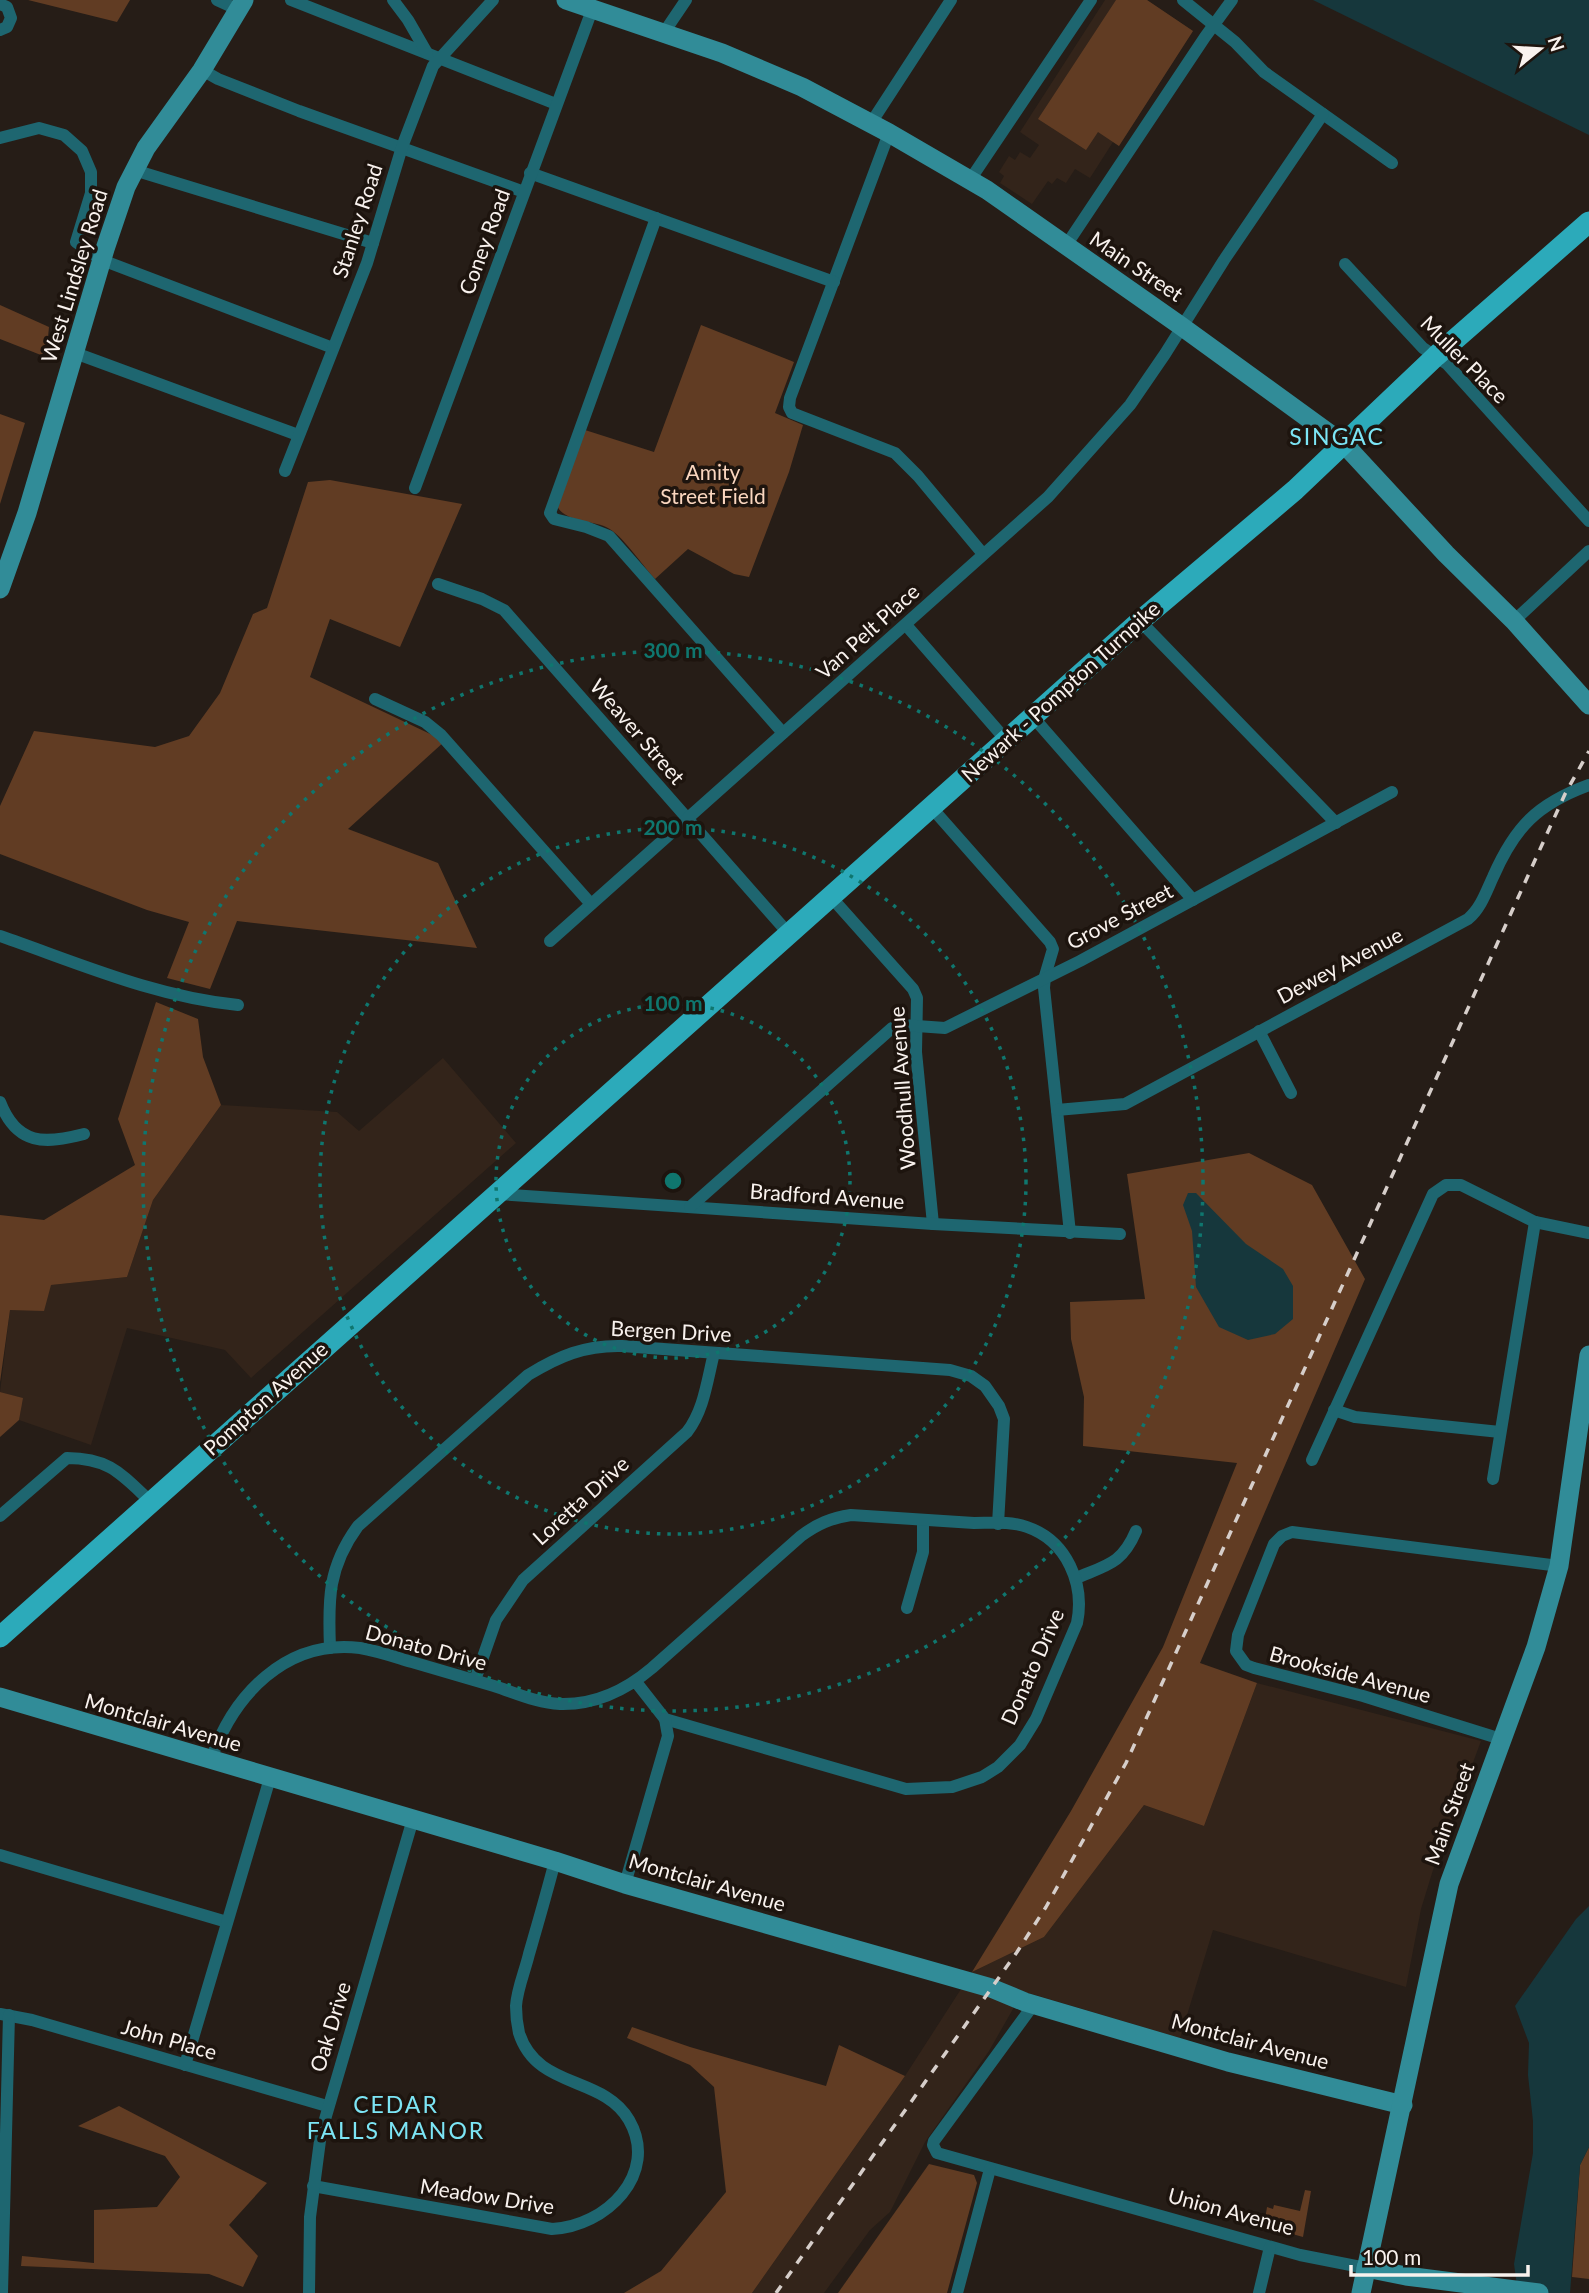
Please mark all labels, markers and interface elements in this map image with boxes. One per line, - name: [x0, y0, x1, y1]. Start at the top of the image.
- north arrow: [1505, 14, 1575, 84]
- text: N: [1543, 33, 1570, 54]
- street label: Stanley Road: [326, 160, 387, 281]
- street label: Coney Road: [453, 185, 514, 298]
- street label: West Lindsley Road: [35, 186, 112, 365]
- street label: Main Street: [1085, 225, 1189, 306]
- street label: Muller Place: [1416, 310, 1514, 408]
- district label: SINGAC: [1289, 422, 1385, 450]
- park label: Amity Street Field: [660, 459, 766, 508]
- street label: Van Pelt Place: [810, 578, 924, 684]
- street label: Newark - Pompton Turnpike: [956, 595, 1164, 787]
- text: 300 m: [643, 637, 703, 662]
- street label: Weaver Street: [586, 673, 691, 789]
- text: 200 m: [643, 814, 703, 839]
- street label: Grove Street: [1062, 877, 1177, 954]
- street label: Dewey Avenue: [1272, 921, 1406, 1008]
- text: 100 m: [643, 990, 703, 1015]
- street label: Woodhull Avenue: [883, 1006, 920, 1171]
- centre of rings: [661, 1169, 685, 1193]
- street label: Bradford Avenue: [749, 1178, 905, 1213]
- street label: Bergen Drive: [610, 1315, 732, 1346]
- street label: Pompton Avenue: [198, 1336, 332, 1460]
- street label: Loretta Drive: [527, 1450, 633, 1549]
- street label: Donato Drive: [995, 1604, 1068, 1728]
- street label: Donato Drive: [363, 1618, 490, 1675]
- street label: Brookside Avenue: [1267, 1640, 1434, 1707]
- street label: Montclair Avenue: [82, 1687, 245, 1756]
- street label: Main Street: [1419, 1758, 1479, 1868]
- street label: Montclair Avenue: [626, 1847, 789, 1916]
- street label: Oak Drive: [304, 1978, 355, 2075]
- street label: Montclair Avenue: [1169, 2008, 1332, 2074]
- street label: John Place: [119, 2013, 220, 2064]
- district label: CEDAR FALLS MANOR: [307, 2090, 485, 2144]
- street label: Meadow Drive: [418, 2173, 556, 2218]
- street label: Union Avenue: [1166, 2182, 1297, 2239]
- scale bar: [1351, 2234, 1528, 2278]
- text: 100 m: [1362, 2244, 1421, 2269]

